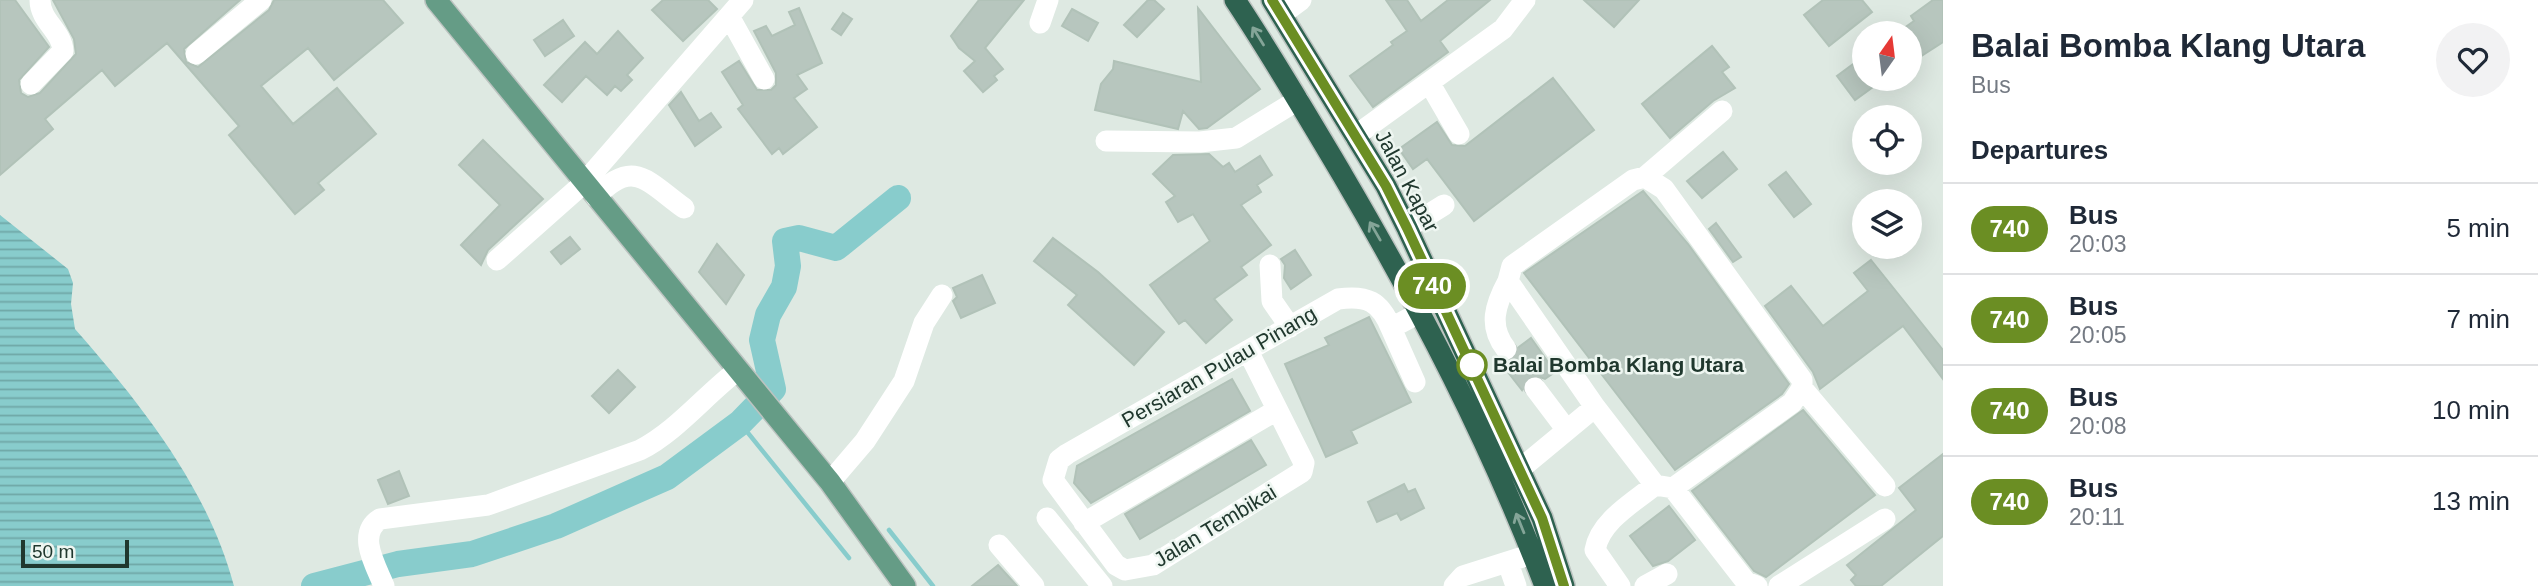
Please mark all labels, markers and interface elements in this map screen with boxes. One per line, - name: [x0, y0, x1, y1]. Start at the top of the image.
- north arrow: [1852, 21, 1922, 91]
- map controls: [1852, 21, 1922, 259]
- button: heart: [2436, 23, 2510, 97]
- one-way arrow: [1251, 27, 1265, 47]
- text: Balai Bomba Klang Utara: [1971, 27, 2365, 64]
- text: Bus: [1971, 72, 2011, 98]
- button: locate: [1852, 105, 1922, 175]
- street label: Jalan Kapar: [1371, 126, 1444, 236]
- text: Departures: [1971, 135, 2108, 165]
- button: layers: [1852, 189, 1922, 259]
- text: Bus: [2069, 200, 2118, 230]
- text: 5 min: [2446, 213, 2510, 243]
- text: 740: [1989, 215, 2030, 242]
- one-way arrow: [1368, 222, 1382, 242]
- text: 20:03: [2069, 231, 2127, 257]
- line badge: 740: [1392, 263, 1472, 309]
- text: 740: [1412, 272, 1452, 299]
- text: Bus: [2069, 291, 2118, 321]
- street label: Persiaran Pulau Pinang: [1117, 301, 1320, 432]
- text: 7 min: [2446, 304, 2510, 334]
- text: 740: [1989, 306, 2030, 333]
- text: 20:05: [2069, 322, 2127, 348]
- marker: Balai Bomba Klang Utara: [1457, 350, 1487, 380]
- place label: Balai Bomba Klang Utara: [1493, 353, 1744, 376]
- text: Bus: [2069, 382, 2118, 412]
- text: 10 min: [2432, 395, 2510, 425]
- text: 740: [1989, 397, 2030, 424]
- text: 20:08: [2069, 413, 2127, 439]
- text: Bus: [2069, 473, 2118, 503]
- street label: Jalan Tembikai: [1149, 480, 1280, 571]
- text: 13 min: [2432, 486, 2510, 516]
- text: 740: [1989, 488, 2030, 515]
- text: 20:11: [2069, 504, 2125, 530]
- one-way arrow: [1512, 512, 1525, 534]
- scale bar: [21, 537, 130, 569]
- text: 50 m: [32, 541, 74, 562]

